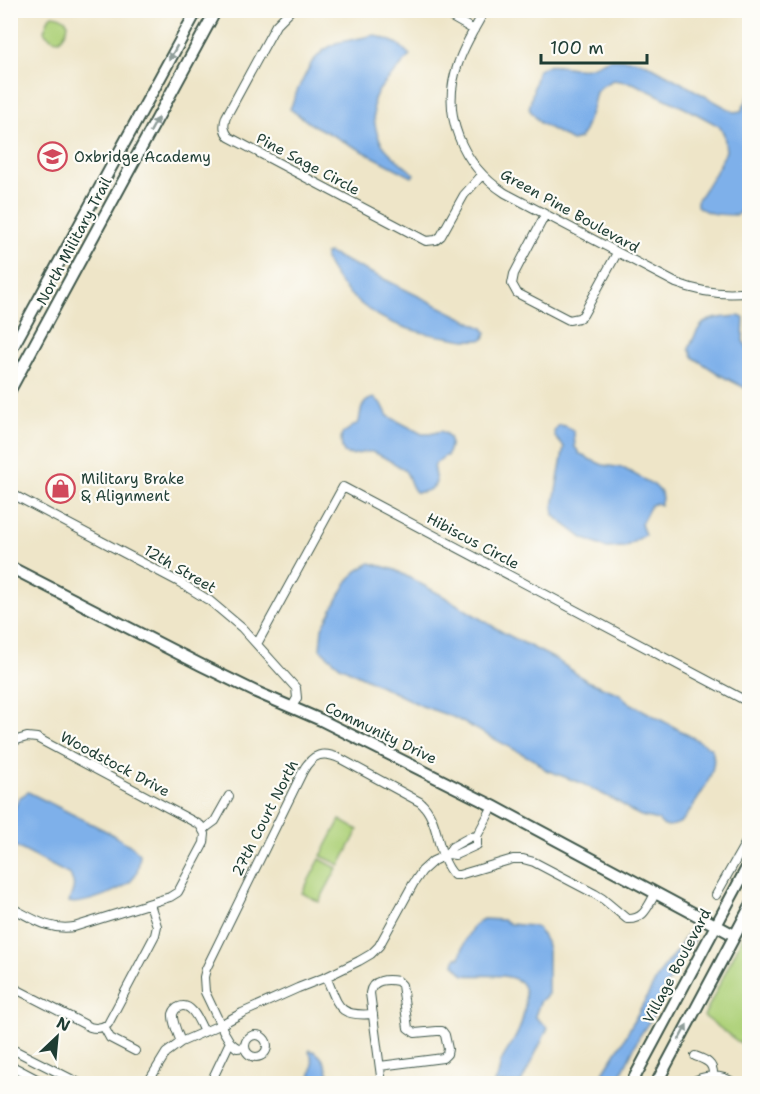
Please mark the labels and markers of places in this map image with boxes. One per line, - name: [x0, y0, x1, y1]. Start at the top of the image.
- school or university icon: Oxbridge Academy: [37, 141, 69, 173]
- place label: Oxbridge Academy: [74, 147, 211, 167]
- place label: Military Brake & Alignment: [81, 469, 185, 506]
- shop icon: Military Brake & Alignment: [44, 472, 76, 504]

